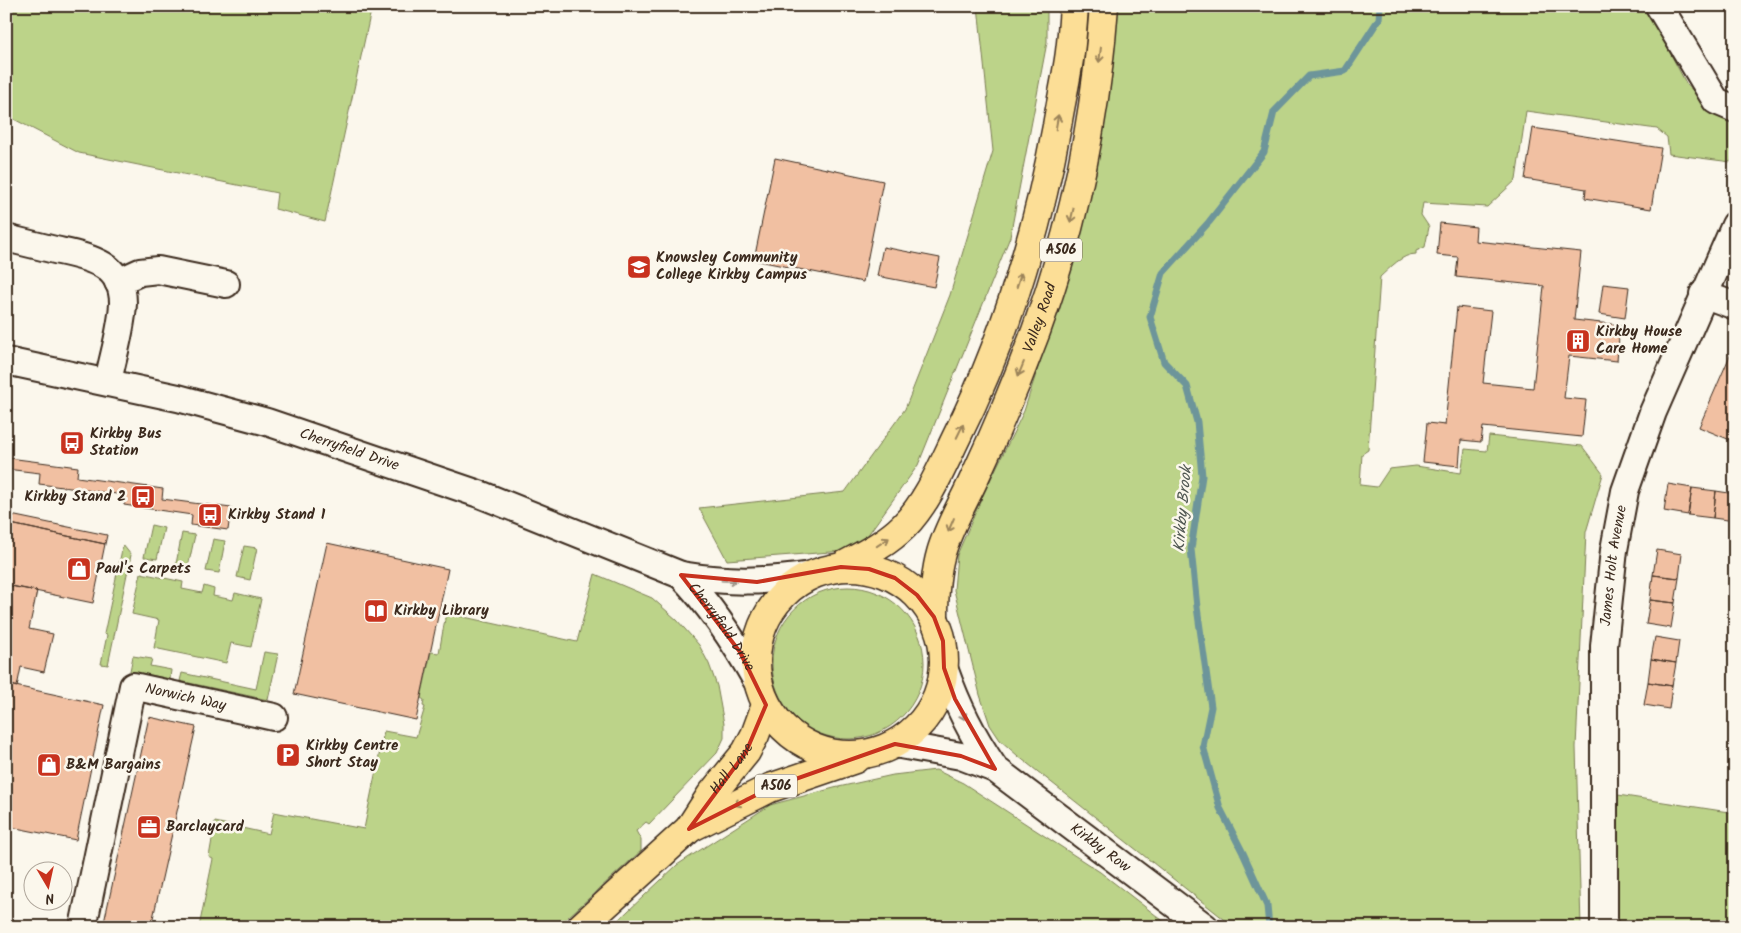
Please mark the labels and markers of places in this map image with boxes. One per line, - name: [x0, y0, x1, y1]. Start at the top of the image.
- place label: Knowsley Community College Kirkby Campus: [656, 246, 807, 287]
- school or university icon: Knowsley Community College Kirkby Campus: [626, 254, 652, 280]
- place label: Kirkby House Care Home: [1596, 320, 1683, 361]
- building icon: Kirkby House Care Home: [1565, 328, 1591, 354]
- place label: Kirkby Bus Station: [90, 422, 162, 463]
- bus stop icon: Kirkby Bus Station: [59, 430, 85, 456]
- bus stop icon: Kirkby Stand 2: [130, 484, 156, 510]
- place label: Kirkby Stand 2: [25, 485, 126, 509]
- bus stop icon: Kirkby Stand 1: [197, 502, 223, 528]
- place label: Kirkby Stand 1: [228, 503, 326, 527]
- shop icon: Paul's Carpets: [66, 556, 92, 582]
- place label: Paul's Carpets: [96, 557, 191, 581]
- library icon: Kirkby Library: [363, 598, 389, 624]
- place label: Kirkby Library: [394, 599, 489, 623]
- place label: Kirkby Centre Short Stay: [306, 734, 399, 775]
- parking icon: Kirkby Centre Short Stay: [275, 742, 301, 768]
- shop icon: B&M Bargains: [36, 752, 62, 778]
- place label: B&M Bargains: [66, 753, 161, 777]
- office icon: Barclaycard: [136, 814, 162, 840]
- place label: Barclaycard: [166, 815, 245, 839]

